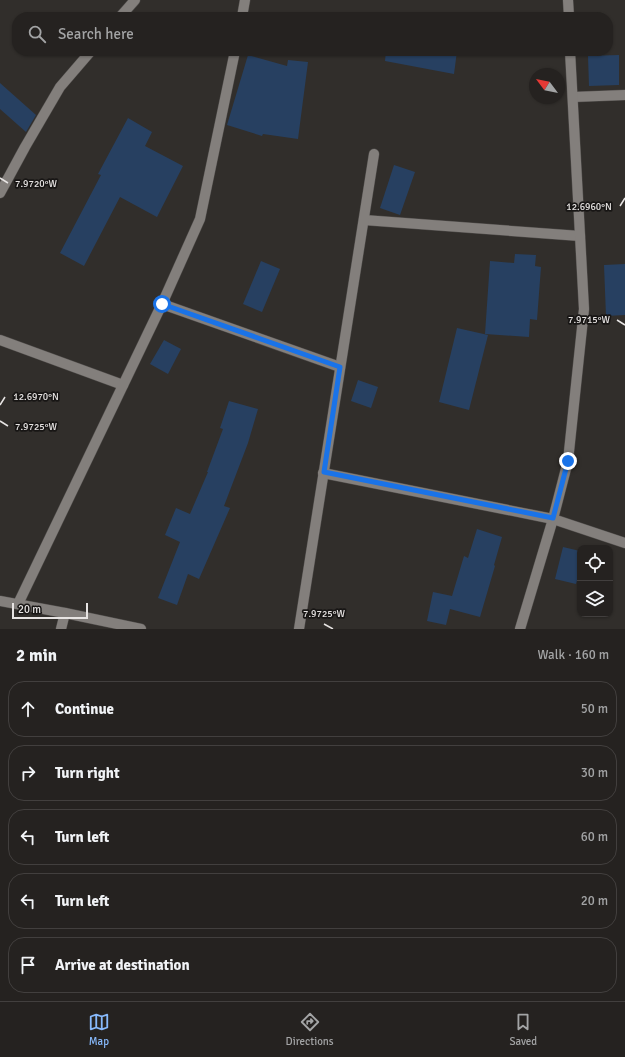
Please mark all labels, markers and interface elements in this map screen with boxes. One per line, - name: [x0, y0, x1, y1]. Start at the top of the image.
- search box: [12, 12, 613, 56]
- icon: search: [26, 23, 48, 45]
- text: Search here: [58, 25, 134, 43]
- north arrow: [529, 68, 565, 104]
- text: 7.9720°W: [15, 178, 57, 190]
- text: 12.6960°N: [566, 201, 612, 213]
- route start: [153, 295, 171, 313]
- text: 7.9715°W: [568, 314, 610, 326]
- text: 12.6970°N: [13, 391, 59, 403]
- text: 7.9725°W: [15, 421, 57, 433]
- route end: [559, 452, 577, 470]
- map controls: [577, 545, 613, 617]
- button: locate: [577, 545, 613, 581]
- button: layers: [577, 581, 613, 617]
- scale bar: [12, 601, 88, 620]
- text: 20 m: [18, 603, 41, 616]
- text: 7.9725°W: [303, 608, 345, 620]
- text: 2 min: [16, 645, 57, 666]
- text: Walk · 160 m: [538, 647, 609, 663]
- icon: ahead: [17, 698, 39, 720]
- text: Continue: [55, 700, 114, 718]
- text: 50 m: [581, 701, 608, 717]
- icon: right: [17, 762, 39, 784]
- text: Turn right: [55, 764, 120, 782]
- text: 30 m: [581, 765, 608, 781]
- icon: left: [17, 826, 39, 848]
- text: Turn left: [55, 828, 109, 846]
- text: 60 m: [581, 829, 608, 845]
- icon: left: [17, 890, 39, 912]
- text: Turn left: [55, 892, 109, 910]
- text: 20 m: [581, 893, 608, 909]
- icon: arrive: [17, 954, 39, 976]
- text: Arrive at destination: [55, 956, 190, 974]
- tab: Map: [88, 1011, 110, 1048]
- tab: Directions: [286, 1011, 334, 1048]
- tab: Saved: [509, 1011, 537, 1048]

